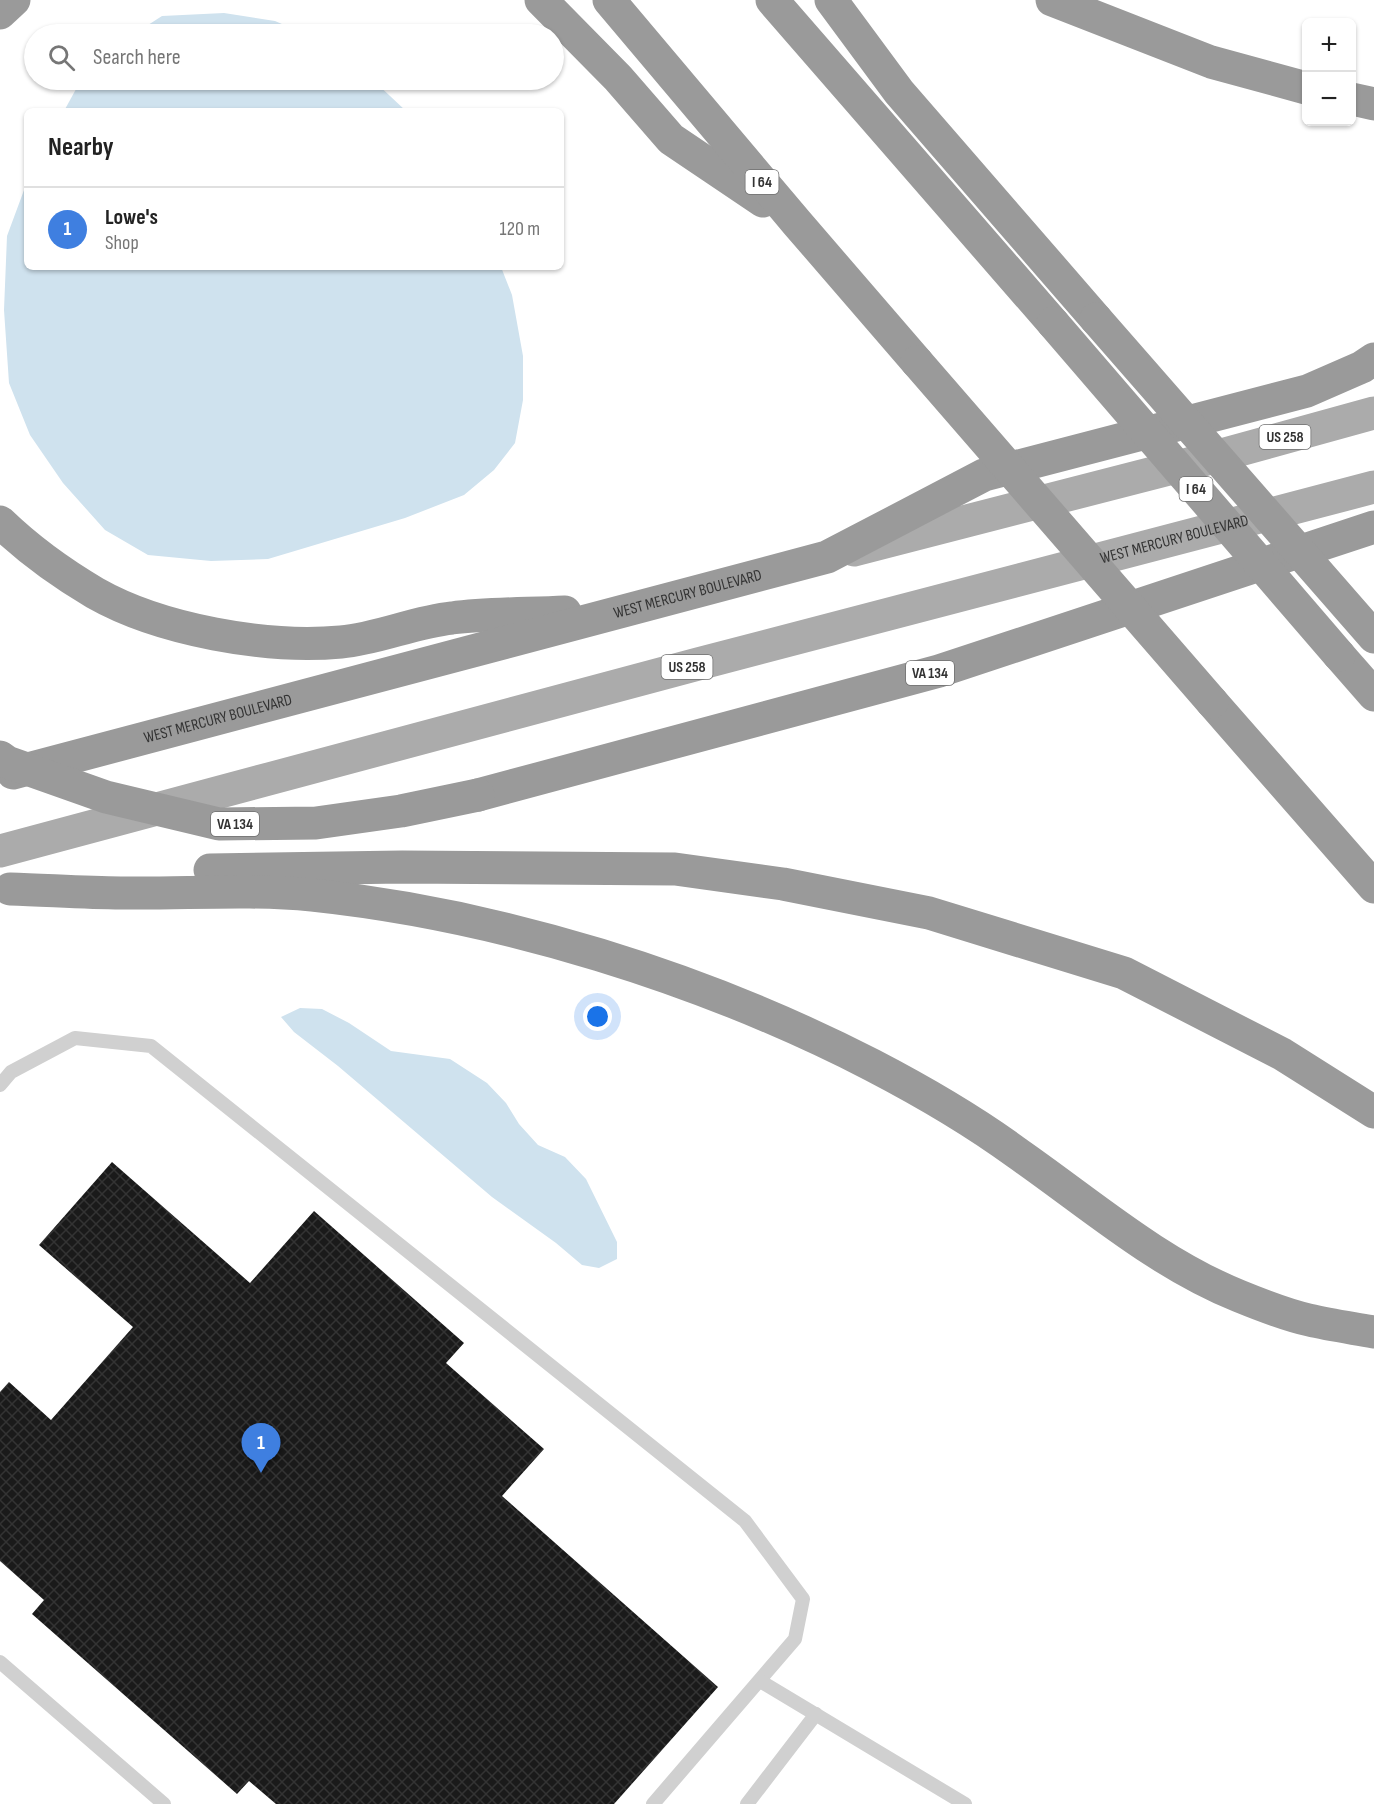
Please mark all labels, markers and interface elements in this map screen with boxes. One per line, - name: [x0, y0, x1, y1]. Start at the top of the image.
- map controls: [1302, 18, 1356, 126]
- button: +: [1302, 18, 1356, 72]
- search box: [24, 24, 564, 90]
- icon: search: [45, 41, 78, 74]
- text: Search here: [93, 44, 180, 71]
- button: −: [1302, 72, 1356, 126]
- text: Nearby: [48, 132, 114, 163]
- road number: I 64: [746, 170, 778, 194]
- text: Lowe's: [105, 204, 158, 231]
- text: 1: [64, 217, 71, 241]
- text: 120 m: [500, 217, 540, 241]
- text: Shop: [105, 231, 139, 255]
- road number: US 258: [1260, 425, 1310, 449]
- road number: I 64: [1180, 477, 1212, 501]
- street label: WEST MERCURY BOULEVARD: [1098, 511, 1251, 568]
- street label: WEST MERCURY BOULEVARD: [611, 565, 764, 623]
- road number: US 258: [662, 655, 712, 679]
- road number: VA 134: [906, 661, 954, 685]
- street label: WEST MERCURY BOULEVARD: [142, 690, 294, 747]
- road number: VA 134: [211, 812, 259, 836]
- your location: [583, 1002, 612, 1031]
- pin: 1: [242, 1424, 280, 1473]

